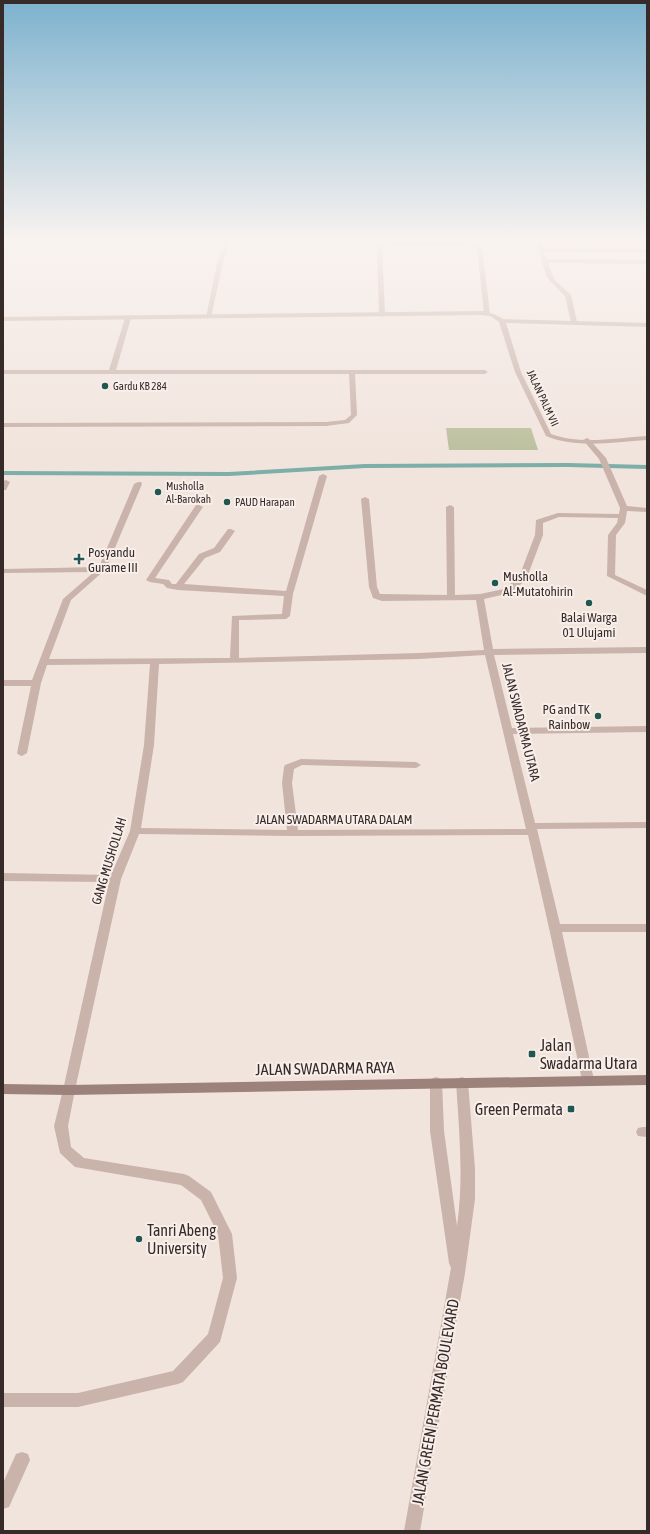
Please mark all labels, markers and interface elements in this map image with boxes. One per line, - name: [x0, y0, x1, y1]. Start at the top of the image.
- street label: JALAN PALM VII: [525, 368, 561, 428]
- place label: Gardu KB 284: [113, 380, 167, 392]
- marker: Gardu KB 284: [100, 381, 110, 391]
- place label: Musholla Al-Barokah: [166, 480, 211, 505]
- marker: Musholla Al-Barokah: [153, 487, 163, 497]
- place label: PAUD Harapan: [235, 496, 295, 508]
- marker: PAUD Harapan: [222, 497, 232, 507]
- place label: Posyandu Gurame III: [88, 545, 138, 575]
- marker: Posyandu Gurame III: [73, 553, 85, 565]
- place label: Musholla Al-Mutatohirin: [503, 569, 573, 599]
- marker: Musholla Al-Mutatohirin: [490, 578, 500, 588]
- marker: Balai Warga 01 Ulujami: [584, 598, 594, 608]
- place label: Balai Warga 01 Ulujami: [561, 610, 617, 640]
- street label: JALAN SWADARMA UTARA: [499, 661, 543, 783]
- place label: PG and TK Rainbow: [543, 702, 591, 732]
- marker: PG and TK Rainbow: [593, 711, 603, 721]
- street label: JALAN SWADARMA UTARA DALAM: [255, 812, 413, 827]
- street label: GANG MUSHOLLAH: [89, 815, 129, 907]
- place label: Jalan Swadarma Utara: [540, 1036, 638, 1072]
- marker: Jalan Swadarma Utara: [527, 1049, 537, 1059]
- street label: JALAN SWADARMA RAYA: [255, 1058, 395, 1078]
- place label: Green Permata: [475, 1100, 563, 1118]
- marker: Green Permata: [566, 1104, 576, 1114]
- place label: Tanri Abeng University: [147, 1221, 216, 1258]
- marker: Tanri Abeng University: [134, 1234, 144, 1244]
- street label: JALAN GREEN PERMATA BOULEVARD: [408, 1297, 462, 1507]

